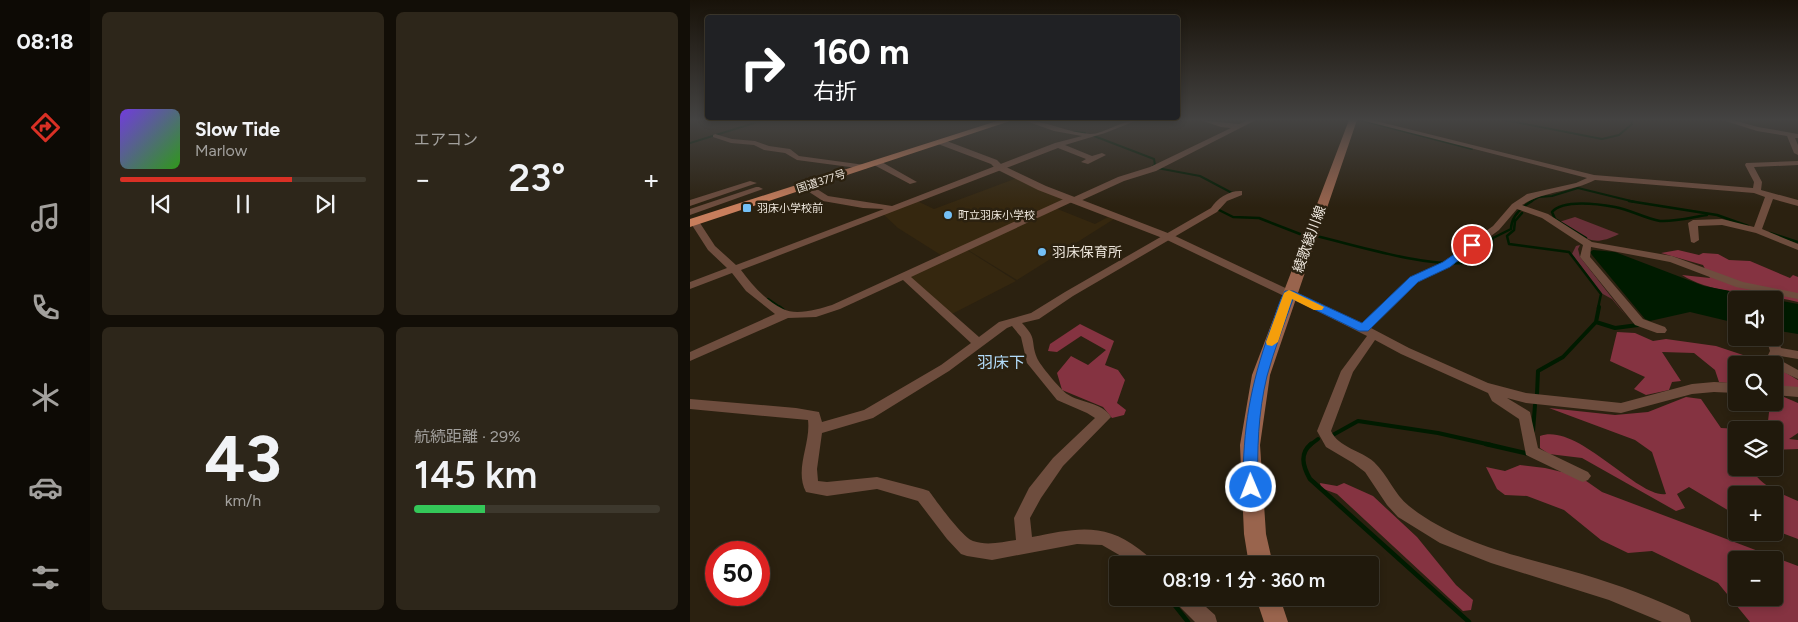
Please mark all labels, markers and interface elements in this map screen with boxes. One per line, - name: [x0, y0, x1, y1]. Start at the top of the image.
- text: 08:18: [16, 28, 74, 55]
- text: 160 m: [813, 31, 910, 73]
- icon: right: [730, 35, 795, 100]
- text: 右折: [813, 78, 857, 105]
- icon: directions: [28, 110, 63, 145]
- text: Slow Tide: [195, 118, 280, 141]
- text: エアコン: [414, 130, 478, 149]
- text: Marlow: [195, 141, 247, 160]
- text: 23°: [509, 155, 565, 201]
- text: −: [414, 162, 431, 196]
- text: +: [643, 162, 660, 196]
- street label: 国道377号: [795, 167, 847, 196]
- icon: previous: [147, 190, 175, 218]
- icon: pause: [229, 190, 257, 218]
- icon: next: [311, 190, 339, 218]
- icon: music: [28, 200, 63, 235]
- marker: 羽床小学校前: [741, 202, 753, 214]
- place label: 羽床小学校前: [757, 202, 823, 215]
- street label: 綾歌綾川線: [1290, 203, 1329, 275]
- marker: 町立羽床小学校: [942, 209, 954, 221]
- place label: 町立羽床小学校: [958, 209, 1035, 222]
- pin: [1451, 224, 1493, 266]
- icon: arrive: [1458, 231, 1486, 259]
- place label: 羽床保育所: [1052, 244, 1122, 261]
- marker: 羽床保育所: [1036, 246, 1048, 258]
- icon: phone: [28, 290, 63, 325]
- map controls: [1728, 291, 1783, 606]
- button: sound: [1728, 291, 1783, 346]
- district label: 羽床下: [977, 353, 1025, 372]
- button: search: [1728, 356, 1783, 411]
- icon: climate: [28, 380, 63, 415]
- text: 43: [204, 419, 282, 497]
- button: layers: [1728, 421, 1783, 476]
- text: 航続距離 · 29%: [414, 427, 521, 446]
- text: 145 km: [414, 452, 537, 498]
- position arrow: [1224, 460, 1276, 512]
- icon: car: [28, 470, 63, 505]
- button: +: [1728, 486, 1783, 541]
- text: km/h: [225, 491, 261, 510]
- speed limit sign: 50: [705, 541, 770, 606]
- button: −: [1728, 551, 1783, 606]
- icon: filters: [28, 560, 63, 595]
- text: 08:19 · 1 分 · 360 m: [1163, 569, 1325, 592]

